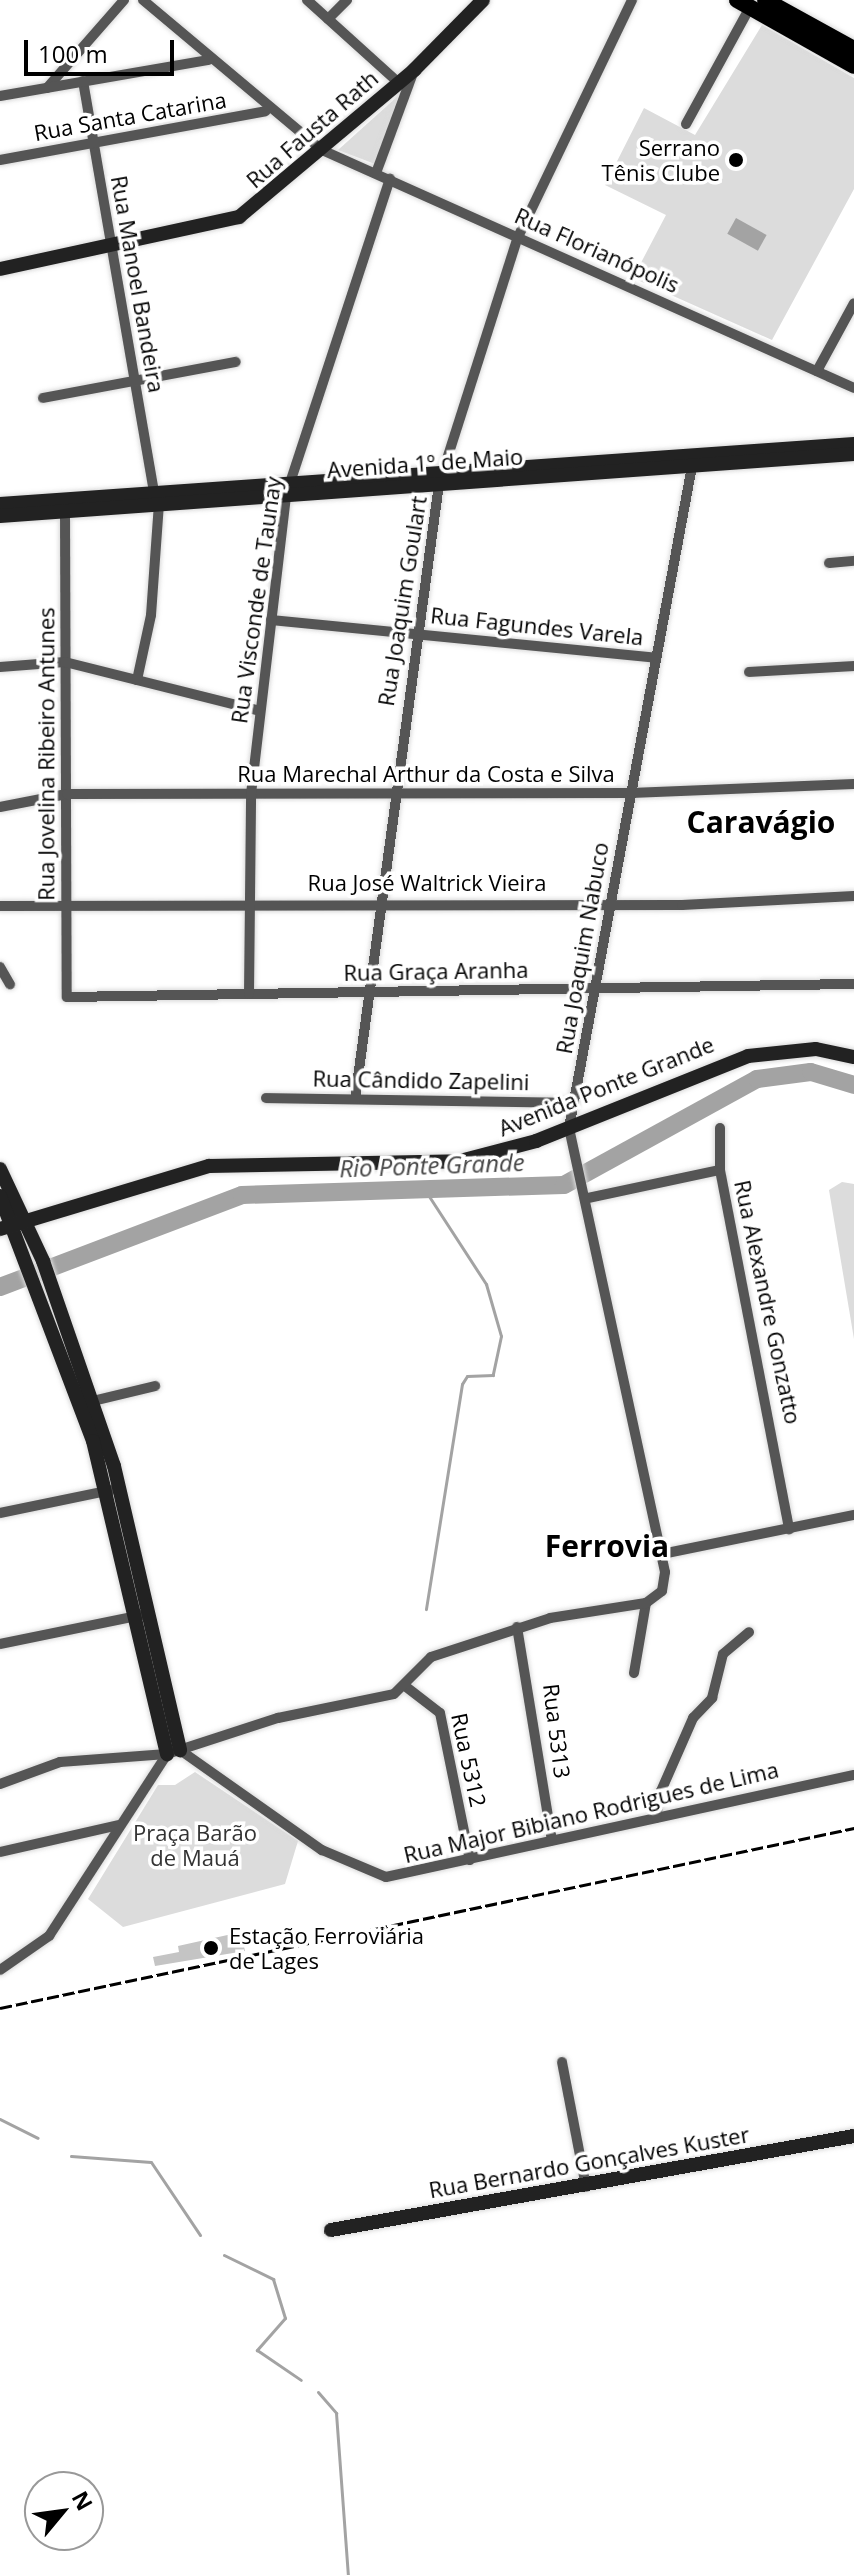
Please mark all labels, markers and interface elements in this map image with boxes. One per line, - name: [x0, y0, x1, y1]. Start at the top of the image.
- scale bar: [28, 24, 178, 74]
- text: 100 m: [38, 37, 108, 70]
- street label: Rua Fausta Rath: [241, 65, 383, 193]
- street label: Rua Santa Catarina: [32, 86, 228, 146]
- place label: Serrano Tênis Clube: [602, 134, 720, 186]
- marker: Serrano Tênis Clube: [727, 151, 745, 169]
- street label: Rua Manoel Bandeira: [106, 173, 170, 395]
- street label: Rua Florianópolis: [511, 202, 683, 298]
- street label: Avenida 1º de Maio: [326, 443, 524, 483]
- street label: Rua Visconde de Taunay: [226, 475, 286, 725]
- street label: Rua Joaquim Goulart: [372, 494, 432, 708]
- street label: Rua Fagundes Varela: [429, 602, 645, 650]
- street label: Rua Jovelina Ribeiro Antunes: [33, 607, 59, 901]
- street label: Rua Marechal Arthur da Costa e Silva: [237, 761, 615, 787]
- district label: Caravágio: [687, 804, 835, 840]
- street label: Rua Joaquim Nabuco: [550, 840, 614, 1056]
- street label: Rua José Waltrick Vieira: [308, 870, 546, 896]
- street label: Rua Graça Aranha: [343, 956, 529, 986]
- street label: Avenida Ponte Grande: [494, 1031, 718, 1141]
- street label: Rua Cândido Zapelini: [312, 1065, 530, 1095]
- water label: Rio Ponte Grande: [339, 1147, 525, 1183]
- street label: Rua Alexandre Gonzatto: [729, 1178, 807, 1426]
- district label: Ferrovia: [545, 1528, 669, 1564]
- street label: Rua 5313: [538, 1682, 576, 1780]
- street label: Rua 5312: [446, 1711, 492, 1809]
- street label: Rua Major Bibiano Rodrigues de Lima: [401, 1756, 781, 1868]
- park label: Praça Barão de Mauá: [133, 1819, 257, 1870]
- place label: Estação Ferroviária de Lages: [229, 1922, 424, 1974]
- marker: Estação Ferroviária de Lages: [200, 1937, 222, 1959]
- street label: Rua Bernardo Gonçalves Kuster: [427, 2121, 751, 2203]
- north arrow: [24, 2471, 104, 2551]
- text: N: [66, 2485, 101, 2515]

